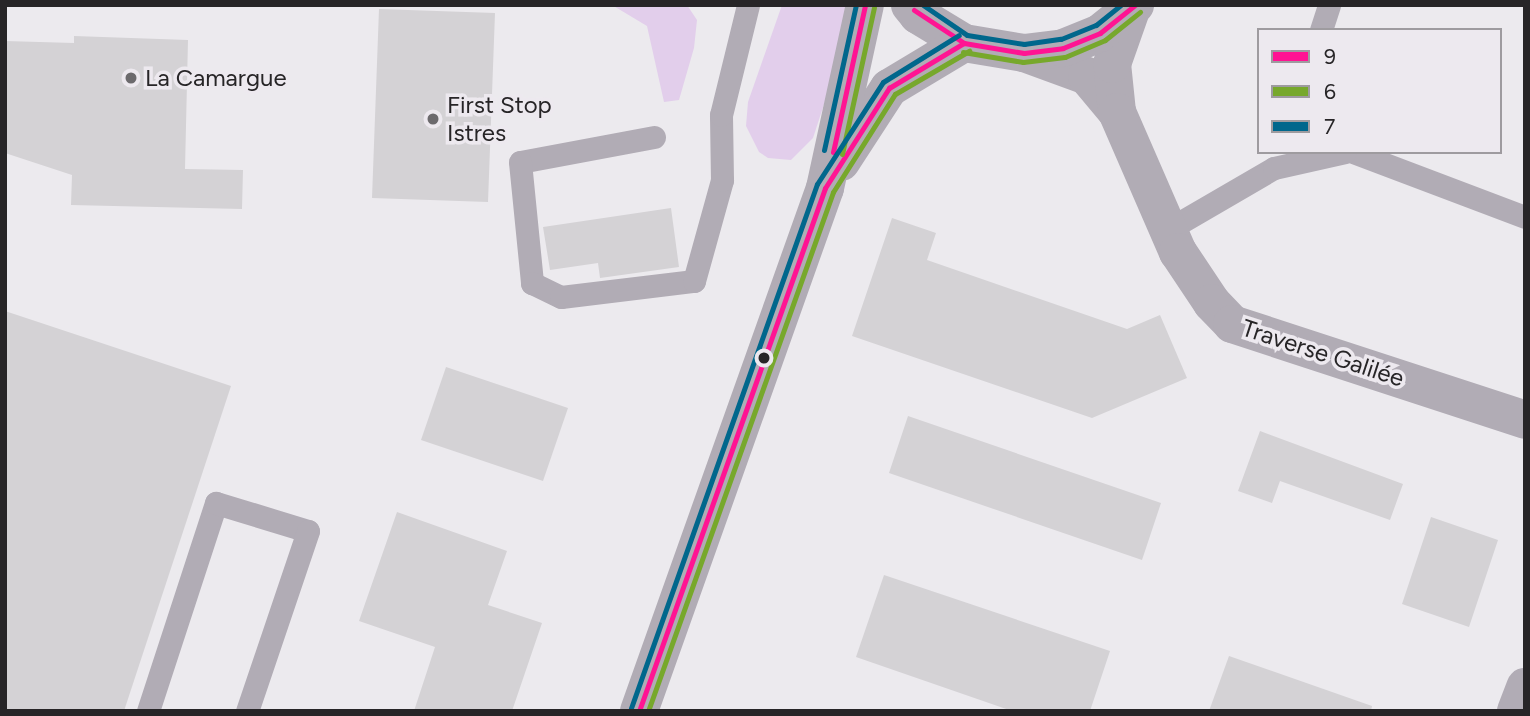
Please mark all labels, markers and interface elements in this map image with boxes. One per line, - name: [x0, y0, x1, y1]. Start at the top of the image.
- legend: [1257, 28, 1502, 154]
- text: 9: [1324, 44, 1336, 69]
- place label: La Camargue: [145, 64, 287, 92]
- marker: La Camargue: [123, 70, 139, 86]
- text: 6: [1324, 79, 1336, 104]
- place label: First Stop Istres: [447, 91, 552, 147]
- marker: First Stop Istres: [425, 111, 441, 127]
- text: 7: [1324, 114, 1335, 139]
- street label: Traverse Galilée: [1238, 313, 1408, 393]
- unlabelled marker: [757, 351, 771, 365]

